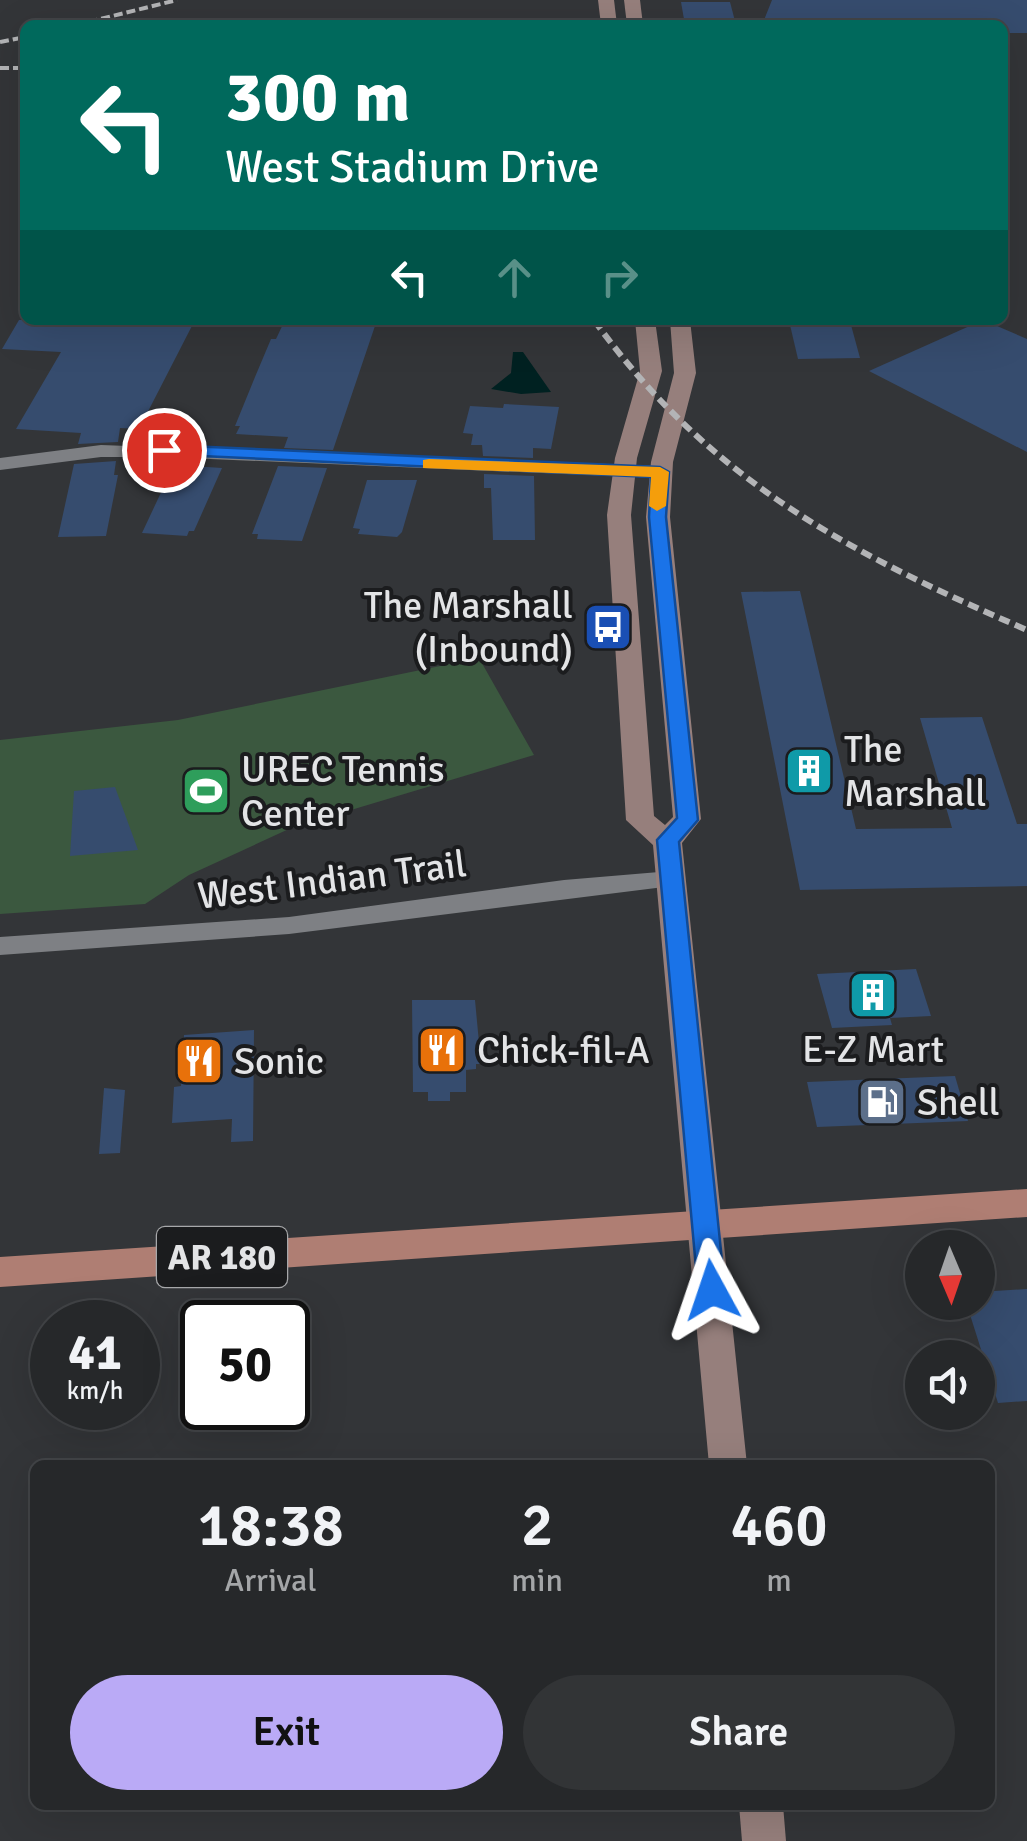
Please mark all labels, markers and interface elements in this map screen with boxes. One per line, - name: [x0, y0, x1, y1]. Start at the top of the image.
- text: 300 m: [225, 54, 410, 140]
- icon: left: [60, 60, 190, 190]
- text: West Stadium Drive: [225, 140, 600, 195]
- icon: left: [382, 250, 437, 305]
- icon: ahead: [487, 250, 542, 305]
- icon: right: [592, 250, 647, 305]
- pin: [122, 408, 207, 493]
- icon: arrive: [137, 423, 192, 478]
- place label: The Marshall (Inbound): [364, 582, 573, 673]
- bus stop icon: The Marshall (Inbound): [582, 601, 634, 653]
- place label: The Marshall: [844, 726, 986, 817]
- building icon: The Marshall: [783, 745, 835, 797]
- place label: UREC Tennis Center: [241, 746, 445, 837]
- sports icon: UREC Tennis Center: [180, 765, 232, 817]
- street label: West Indian Trail: [195, 840, 469, 920]
- building icon: E-Z Mart: [847, 969, 899, 1021]
- restaurant icon: Chick-fil-A: [416, 1024, 468, 1076]
- place label: E-Z Mart: [802, 1026, 944, 1073]
- place label: Chick-fil-A: [477, 1027, 650, 1074]
- restaurant icon: Sonic: [173, 1035, 225, 1087]
- place label: Sonic: [234, 1038, 324, 1085]
- fuel station icon: Shell: [856, 1076, 908, 1128]
- place label: Shell: [917, 1079, 1000, 1126]
- road number: AR 180: [157, 1227, 287, 1287]
- north arrow: [905, 1230, 995, 1320]
- map controls: [905, 1230, 995, 1430]
- position arrow: [660, 1238, 764, 1342]
- speed limit sign: 50: [180, 1300, 310, 1430]
- text: 41: [68, 1322, 122, 1384]
- button: sound: [905, 1340, 995, 1430]
- text: km/h: [67, 1375, 123, 1406]
- text: 18:38: [197, 1489, 344, 1563]
- text: 2: [521, 1489, 553, 1563]
- text: 460: [730, 1489, 828, 1563]
- text: Arrival: [225, 1561, 317, 1600]
- text: min: [511, 1561, 563, 1600]
- text: m: [766, 1561, 792, 1600]
- button: Exit: [70, 1675, 503, 1790]
- button: Share: [523, 1675, 955, 1790]

